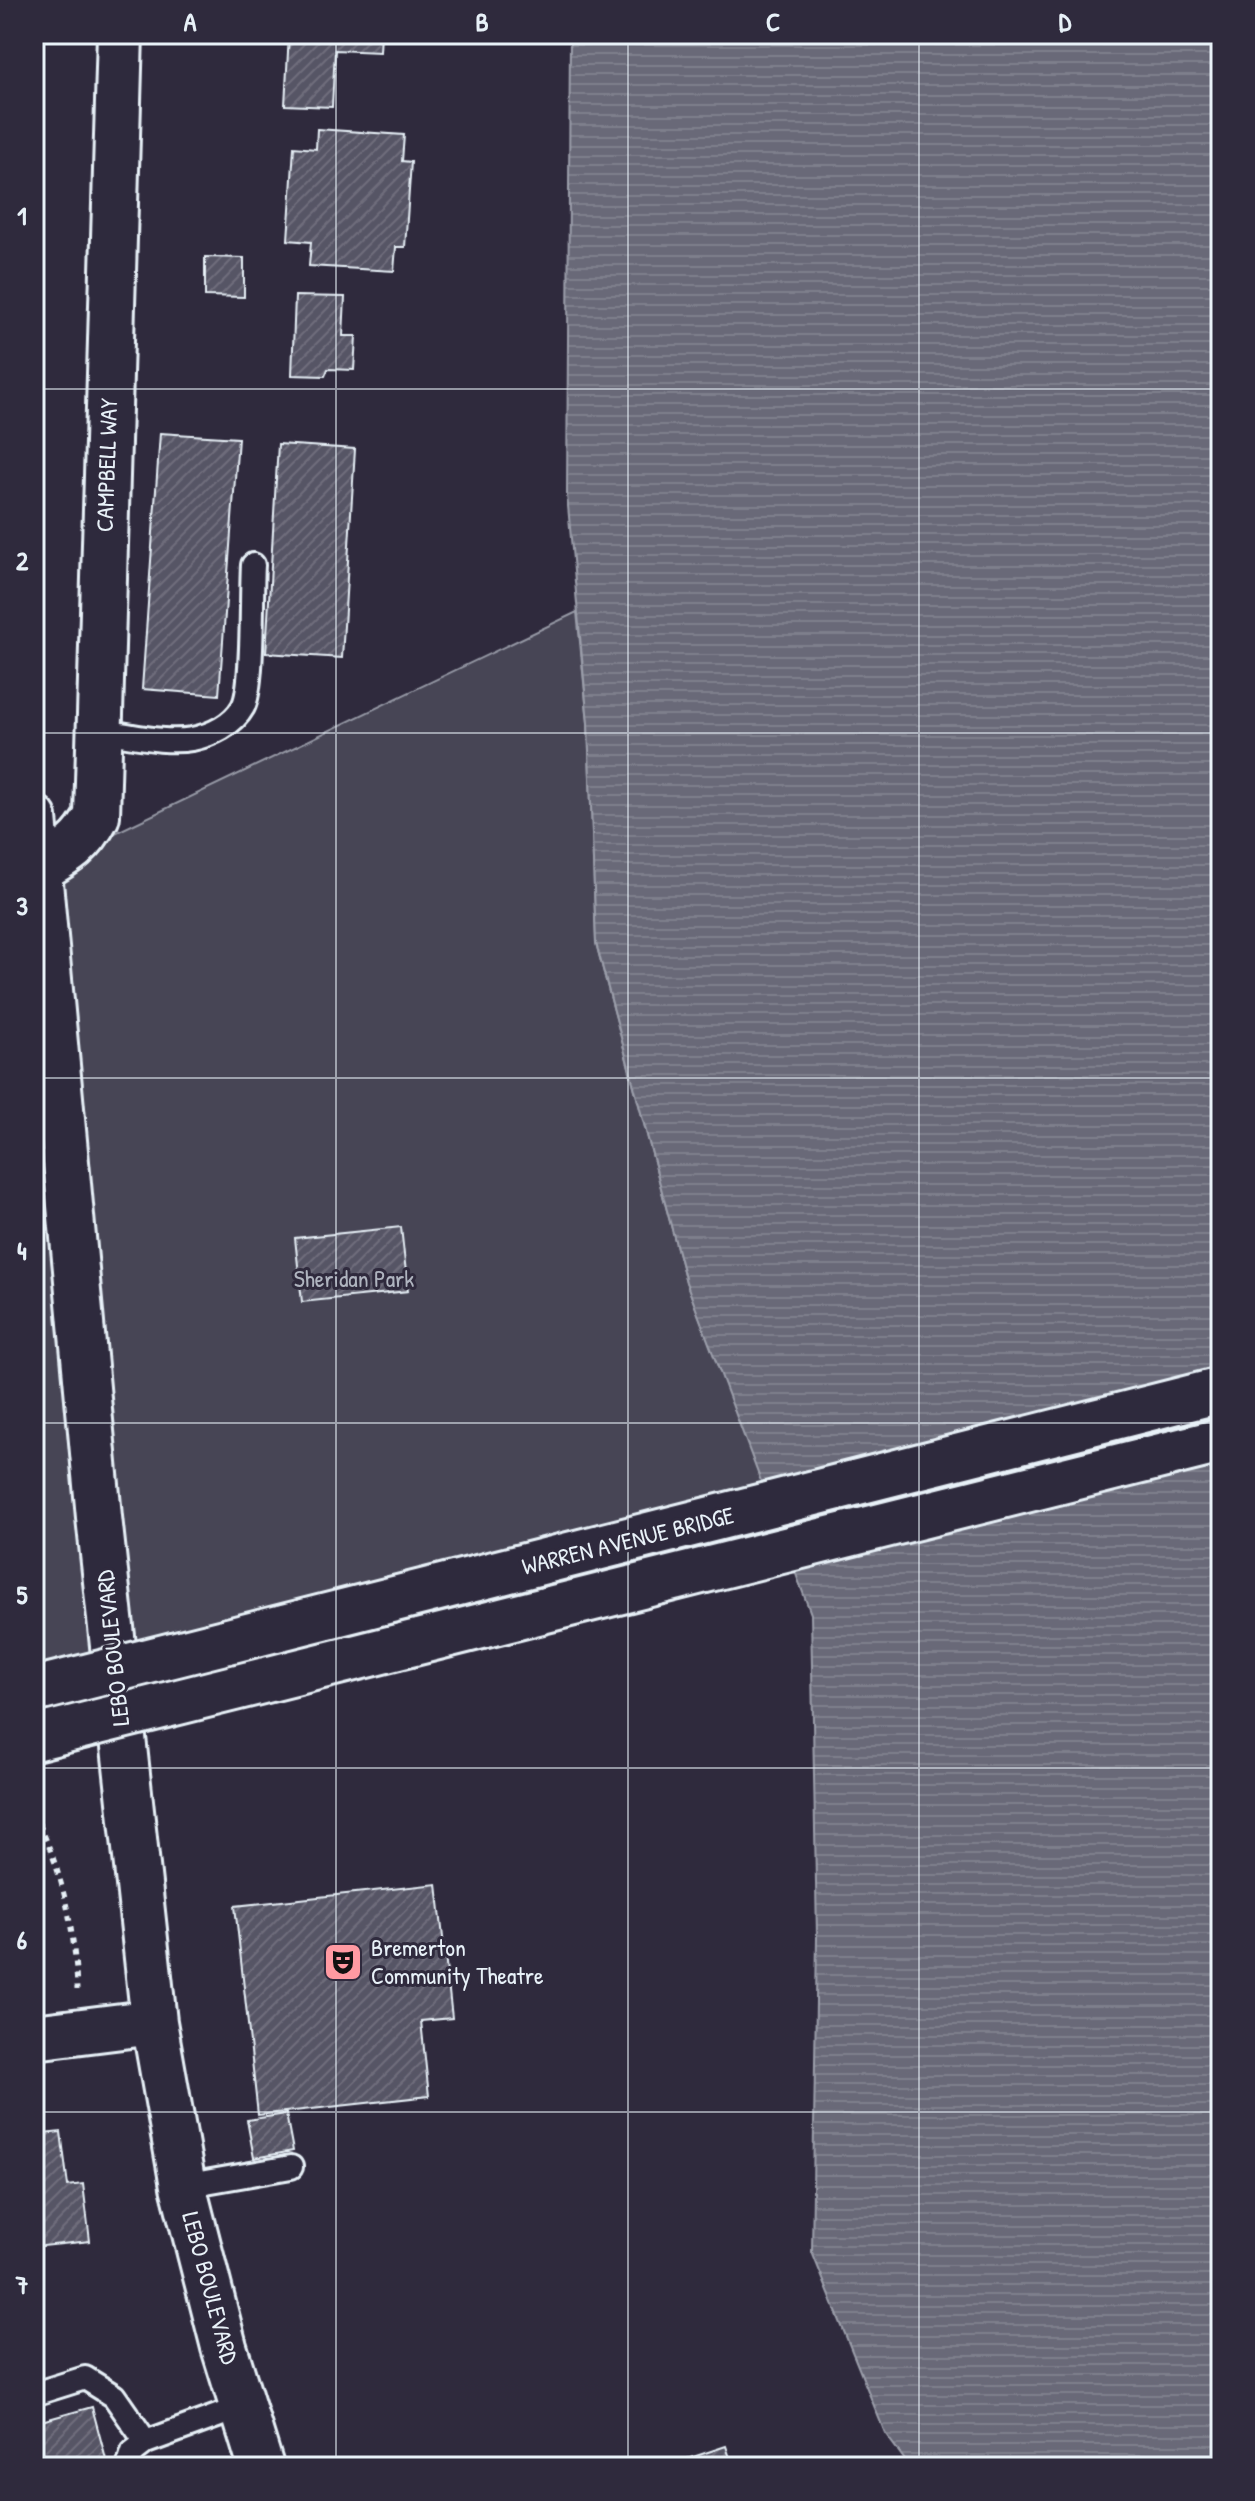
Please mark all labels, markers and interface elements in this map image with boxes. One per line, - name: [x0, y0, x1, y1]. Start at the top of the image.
- text: A: [184, 4, 197, 39]
- text: B: [475, 4, 489, 39]
- text: C: [766, 4, 780, 39]
- text: D: [1059, 4, 1072, 39]
- text: 1: [17, 198, 27, 233]
- street label: CAMPBELL WAY: [88, 397, 124, 532]
- text: 2: [16, 543, 29, 578]
- text: 3: [16, 888, 28, 923]
- text: 4: [17, 1233, 27, 1268]
- park label: Sheridan Park: [294, 1262, 414, 1294]
- street label: WARREN AVENUE BRIDGE: [518, 1498, 737, 1582]
- street label: LEBO BOULEVARD: [88, 1568, 136, 1728]
- text: 5: [17, 1577, 28, 1612]
- text: 6: [17, 1922, 28, 1957]
- place label: Bremerton Community Theatre: [371, 1931, 544, 1991]
- theatre icon: Bremerton Community Theatre: [322, 1941, 364, 1983]
- street label: LEBO BOULEVARD: [175, 2208, 247, 2368]
- text: 7: [15, 2267, 29, 2302]

